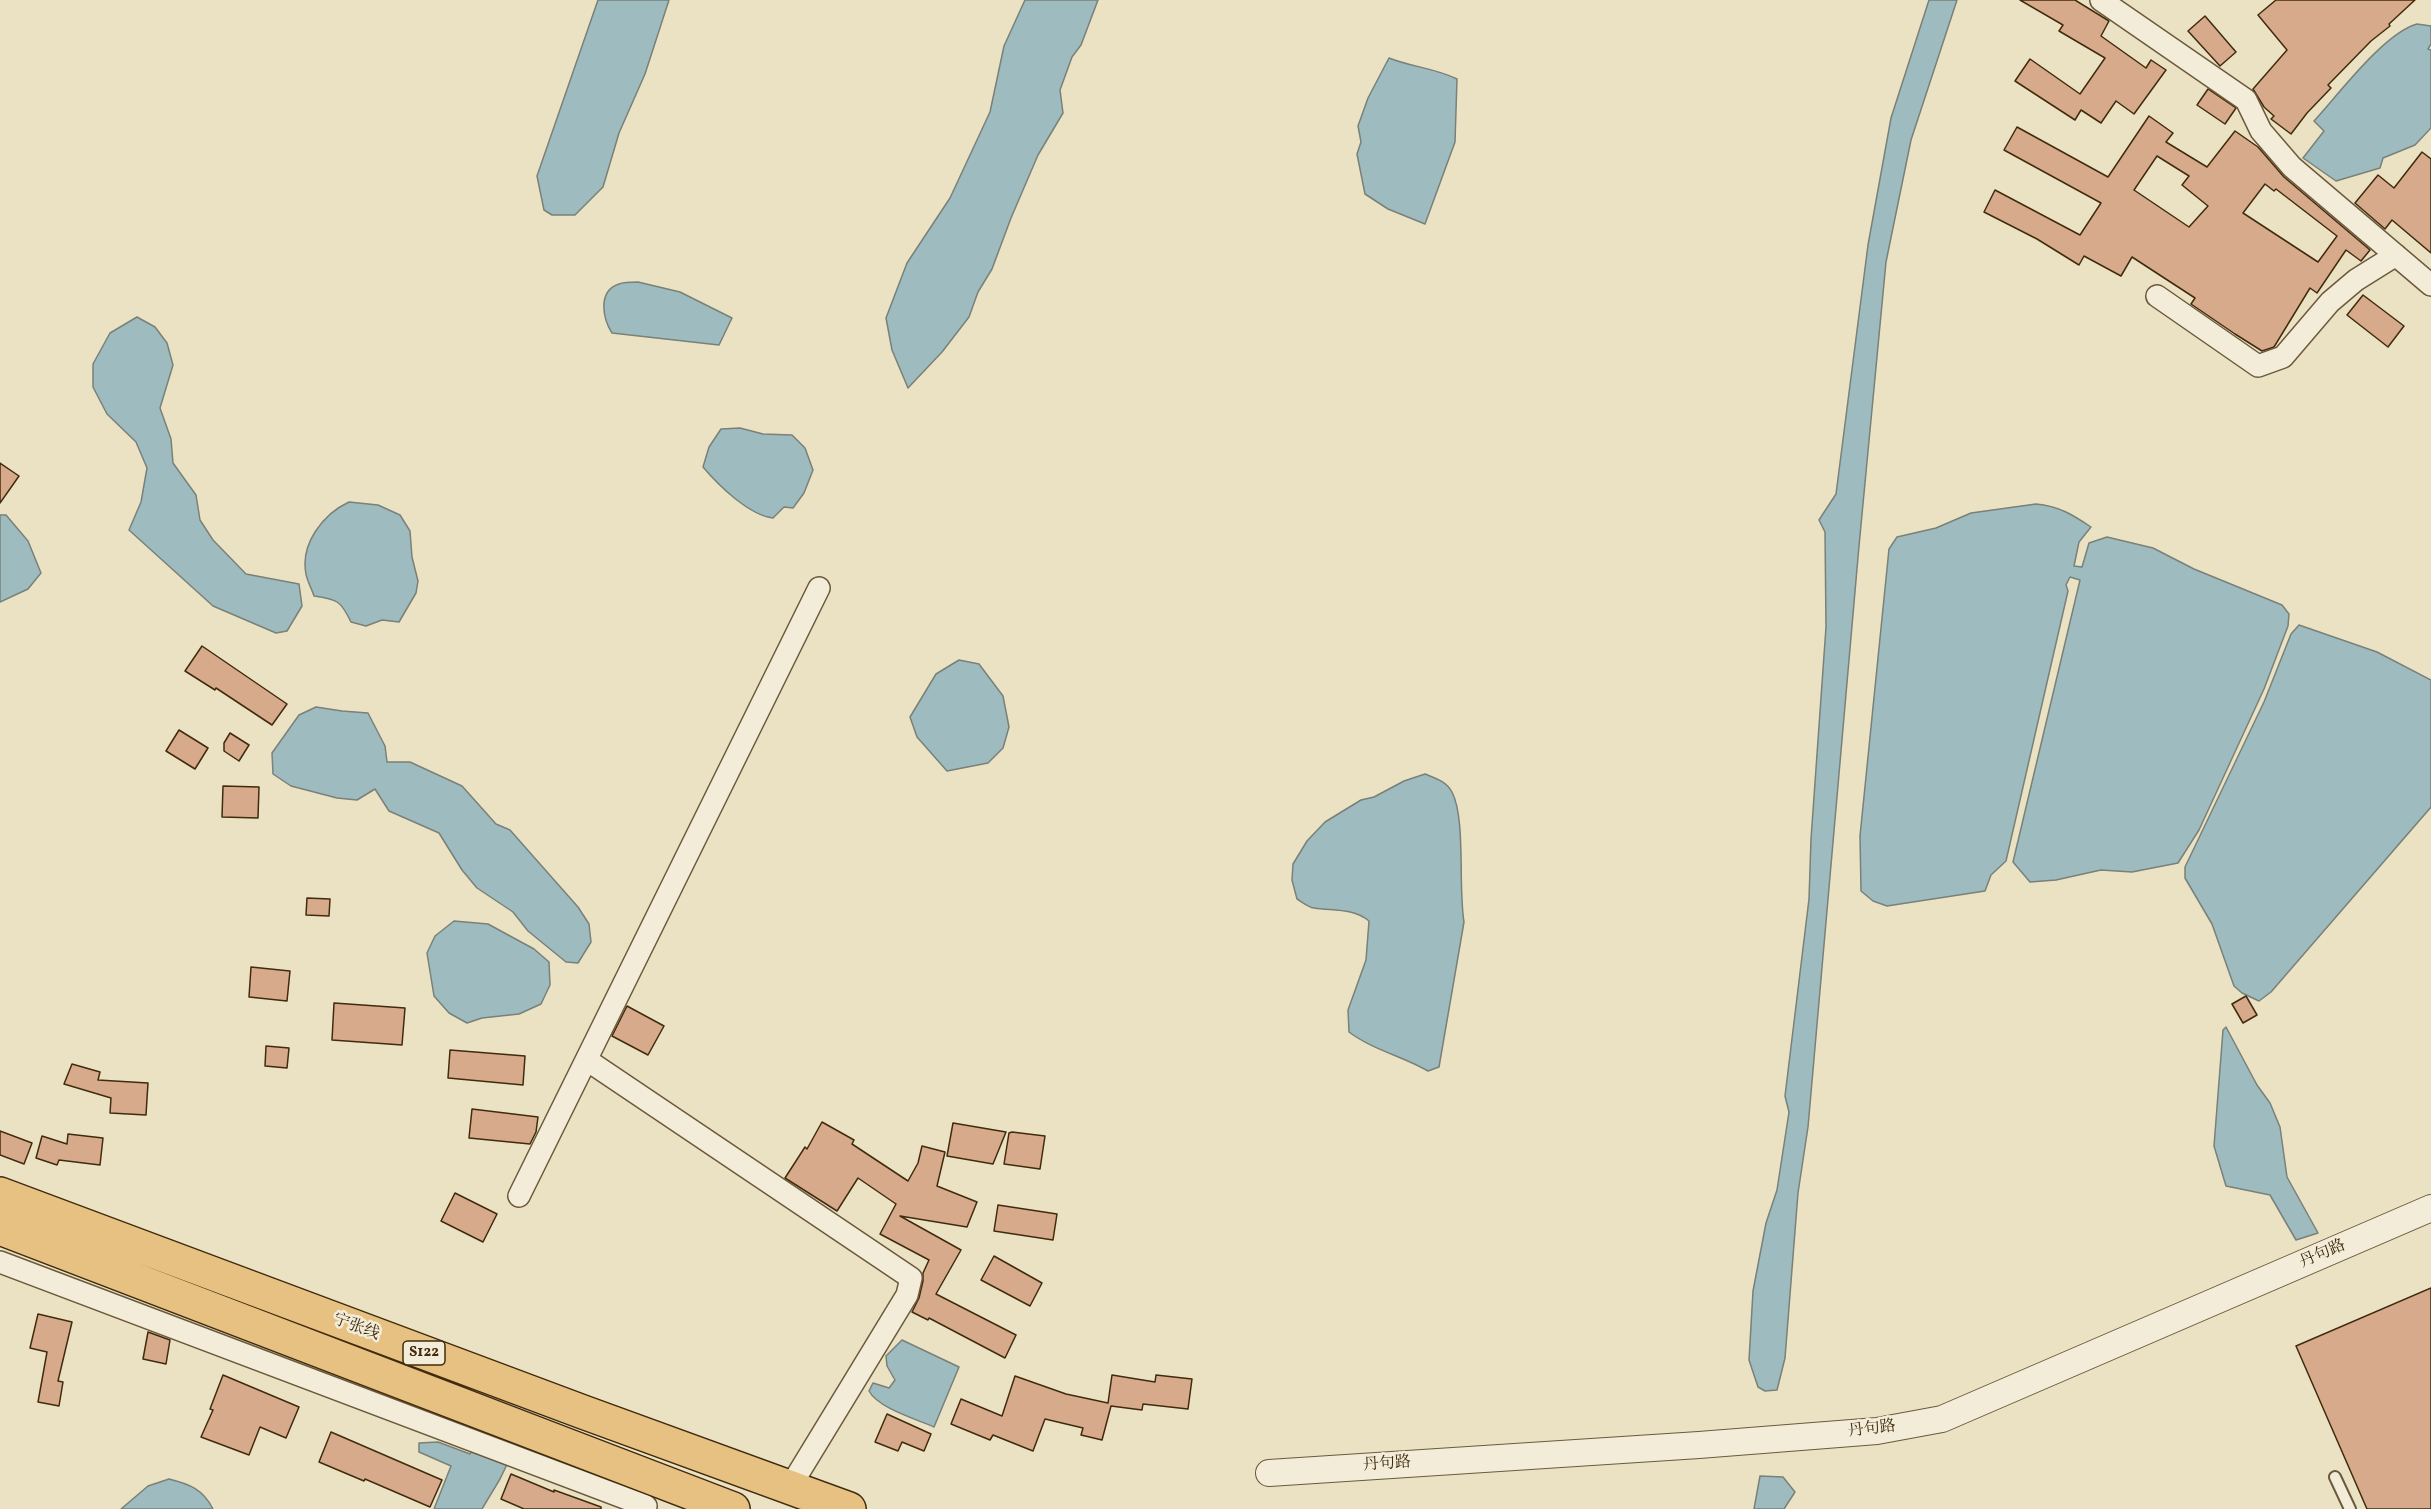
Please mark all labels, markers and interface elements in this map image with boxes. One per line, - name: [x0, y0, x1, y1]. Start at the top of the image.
- street label: 丹句路: [2297, 1237, 2349, 1273]
- street label: 宁张线: [330, 1311, 382, 1345]
- road number: S122: [403, 1341, 445, 1365]
- street label: 丹句路: [1847, 1418, 1897, 1442]
- street label: 丹句路: [1362, 1454, 1412, 1476]

